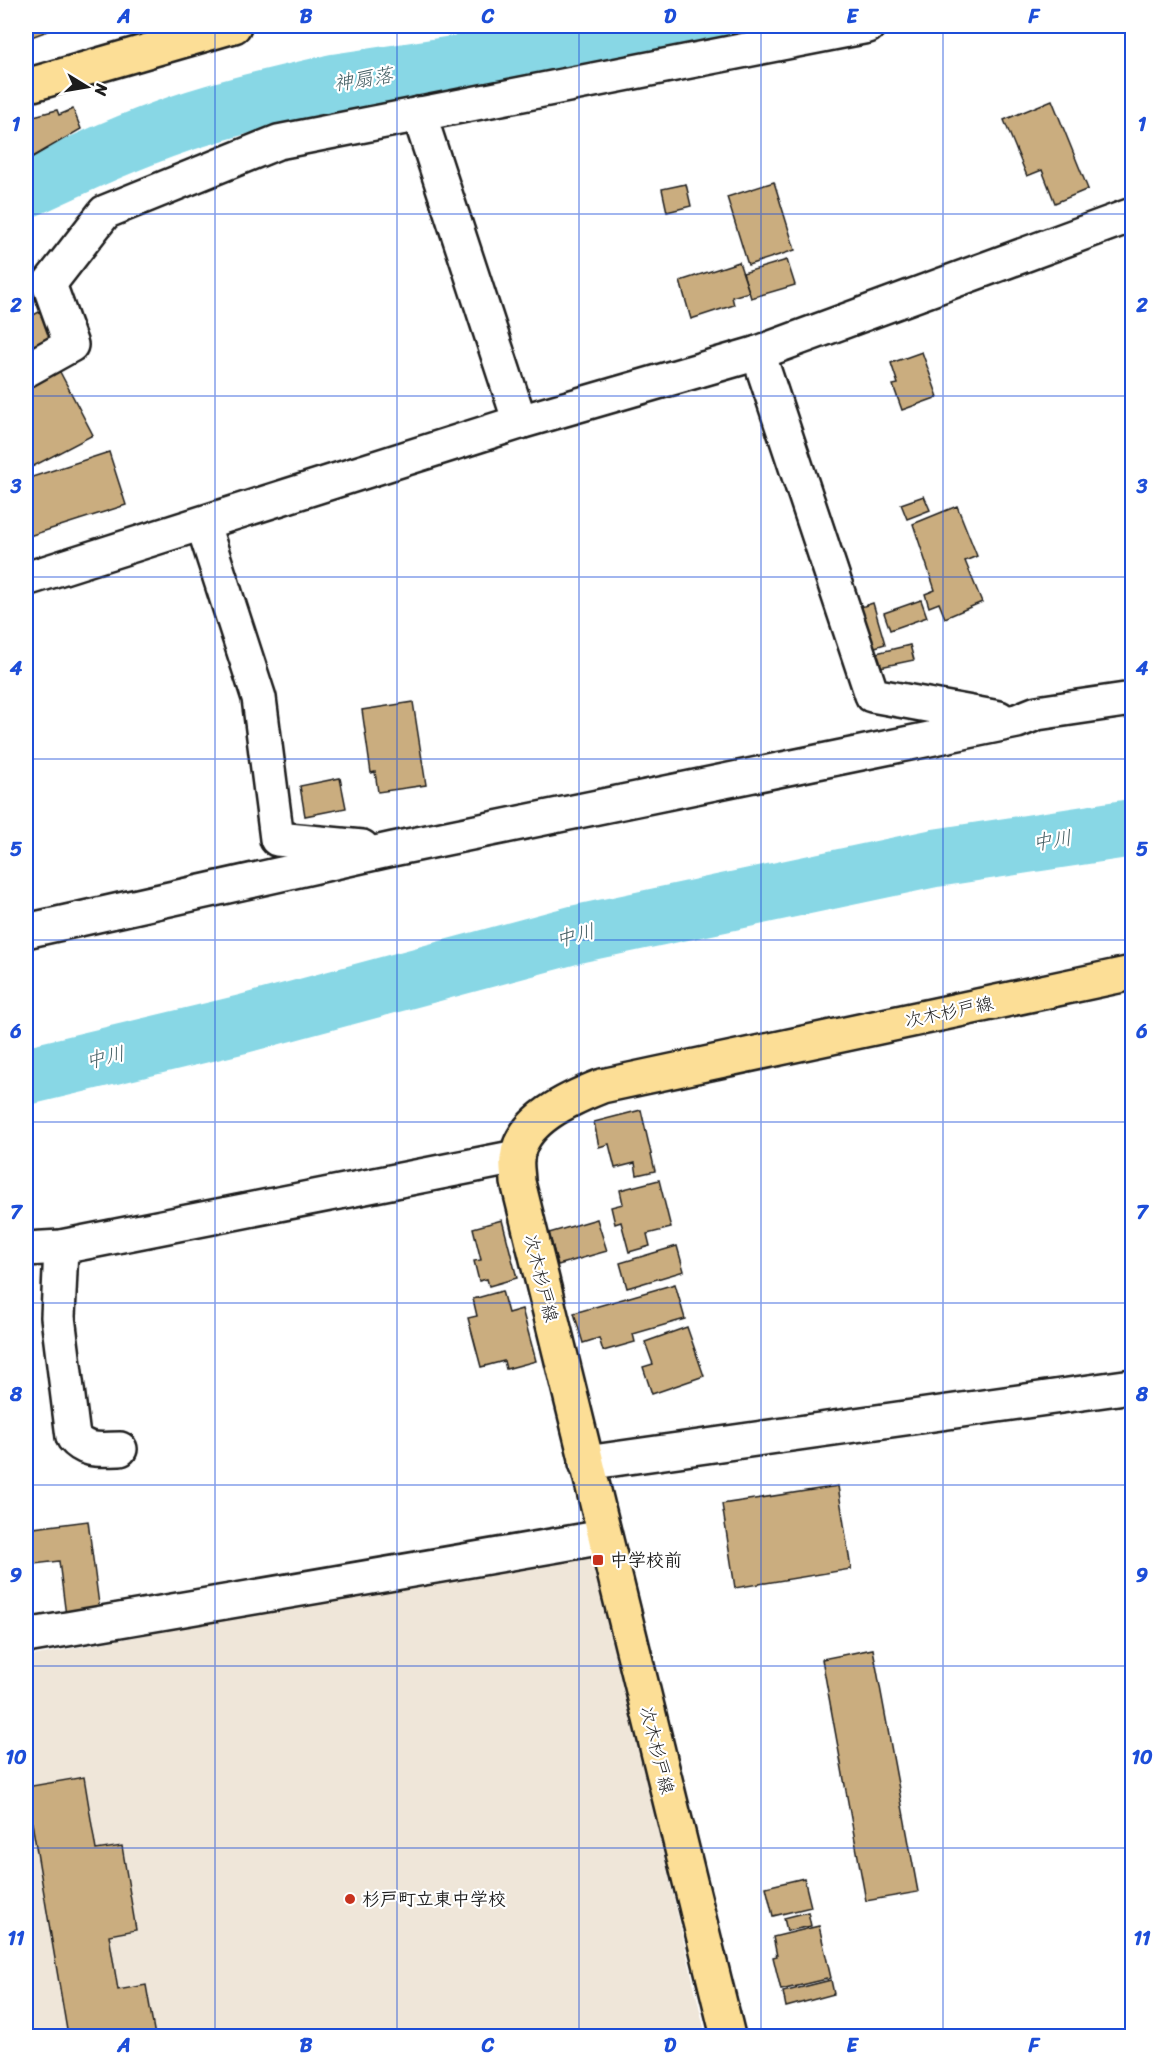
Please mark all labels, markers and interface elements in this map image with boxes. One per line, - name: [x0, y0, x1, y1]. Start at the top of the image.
- text: A: [116, 0, 131, 34]
- text: B: [300, 0, 313, 34]
- text: C: [481, 0, 495, 34]
- text: D: [664, 0, 677, 34]
- text: E: [846, 0, 859, 34]
- text: F: [1028, 0, 1041, 34]
- north arrow: [57, 57, 117, 117]
- water label: 神扇落: [331, 57, 397, 101]
- text: N: [86, 81, 117, 99]
- text: 1: [12, 107, 21, 142]
- text: 1: [1138, 107, 1147, 142]
- text: 2: [9, 288, 22, 323]
- text: 2: [1135, 288, 1148, 323]
- text: 3: [10, 469, 22, 504]
- text: 3: [1136, 469, 1148, 504]
- text: 4: [9, 651, 23, 686]
- text: 4: [1135, 651, 1149, 686]
- water label: 中川: [1030, 820, 1075, 861]
- text: 5: [10, 832, 22, 867]
- text: 5: [1136, 832, 1148, 867]
- water label: 中川: [551, 914, 599, 957]
- street label: 次木杉戸線: [902, 987, 996, 1037]
- text: 6: [9, 1014, 22, 1049]
- text: 6: [1135, 1014, 1148, 1049]
- water label: 中川: [82, 1036, 129, 1079]
- text: 7: [10, 1195, 23, 1230]
- text: 7: [1136, 1195, 1149, 1230]
- street label: 次木杉戸線: [515, 1230, 567, 1326]
- text: 8: [9, 1377, 23, 1412]
- text: 8: [1135, 1377, 1149, 1412]
- place label: 中学校前: [610, 1544, 682, 1576]
- marker: 中学校前: [591, 1553, 605, 1567]
- text: 9: [10, 1558, 22, 1593]
- text: 9: [1136, 1558, 1148, 1593]
- street label: 次木杉戸線: [631, 1702, 683, 1798]
- text: 10: [5, 1740, 27, 1775]
- text: 10: [1131, 1740, 1153, 1775]
- place label: 杉戸町立東中学校: [362, 1883, 506, 1915]
- marker: 杉戸町立東中学校: [343, 1892, 357, 1906]
- text: 11: [7, 1921, 25, 1956]
- text: 11: [1133, 1921, 1151, 1956]
- text: A: [116, 2028, 131, 2062]
- text: B: [300, 2028, 313, 2062]
- text: C: [481, 2028, 495, 2062]
- text: D: [664, 2028, 677, 2062]
- text: E: [846, 2028, 859, 2062]
- text: F: [1028, 2028, 1041, 2062]

